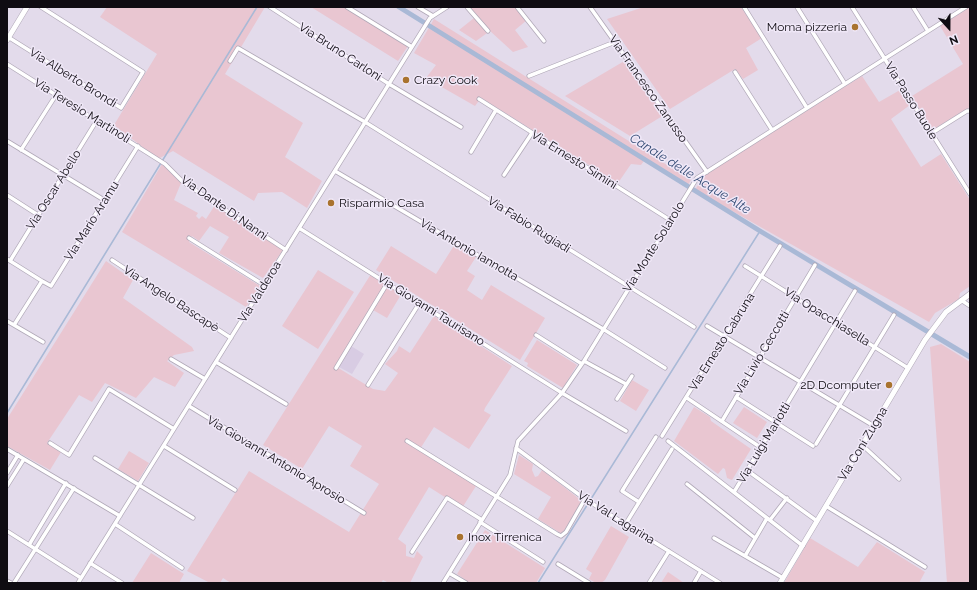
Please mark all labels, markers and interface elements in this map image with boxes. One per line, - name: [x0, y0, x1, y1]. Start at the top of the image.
- north arrow: [929, 8, 969, 48]
- street label: Via Bruno Carloni: [296, 20, 384, 84]
- place label: Moma pizzeria: [767, 20, 847, 34]
- marker: Moma pizzeria: [850, 22, 860, 32]
- text: N: [947, 32, 960, 47]
- street label: Via Francesco Zanusso: [605, 33, 691, 145]
- street label: Via Alberto Brondi: [26, 45, 120, 111]
- street label: Via Passo Buole: [881, 60, 941, 142]
- place label: Crazy Cook: [414, 73, 477, 87]
- marker: Crazy Cook: [401, 75, 411, 85]
- street label: Via Teresio Martinoli: [31, 76, 133, 146]
- street label: Via Ernesto Simini: [528, 128, 620, 192]
- water label: Canale delle Acque Alte: [627, 130, 753, 218]
- street label: Via Oscar Abello: [24, 147, 84, 233]
- street label: Via Dante Di Nanni: [178, 173, 270, 243]
- street label: Via Mario Aramu: [62, 178, 122, 264]
- street label: Via Fabio Rugiadi: [485, 194, 573, 256]
- place label: Risparmio Casa: [339, 196, 424, 210]
- marker: Risparmio Casa: [326, 198, 336, 208]
- street label: Via Monte Solarolo: [620, 199, 688, 295]
- street label: Via Antonio Iannotta: [417, 216, 521, 284]
- street label: Via Valderoa: [235, 259, 285, 325]
- street label: Via Angelo Bascapè: [120, 263, 222, 335]
- street label: Via Giovanni Taurisano: [375, 271, 487, 349]
- street label: Via Opacchiasella: [781, 285, 873, 349]
- street label: Via Ernesto Cabruna: [686, 290, 758, 394]
- street label: Via Livio Ceccotti: [731, 308, 793, 398]
- place label: 2D Dcomputer: [800, 378, 881, 392]
- marker: 2D Dcomputer: [884, 380, 894, 390]
- street label: Via Luigi Mariotti: [734, 400, 794, 486]
- street label: Via Coni Zugna: [835, 404, 891, 484]
- street label: Via Giovanni Antonio Aprosio: [204, 413, 348, 507]
- street label: Via Val Lagarina: [575, 488, 657, 548]
- place label: Inox Tirrenica: [468, 530, 542, 544]
- marker: Inox Tirrenica: [455, 532, 465, 542]

